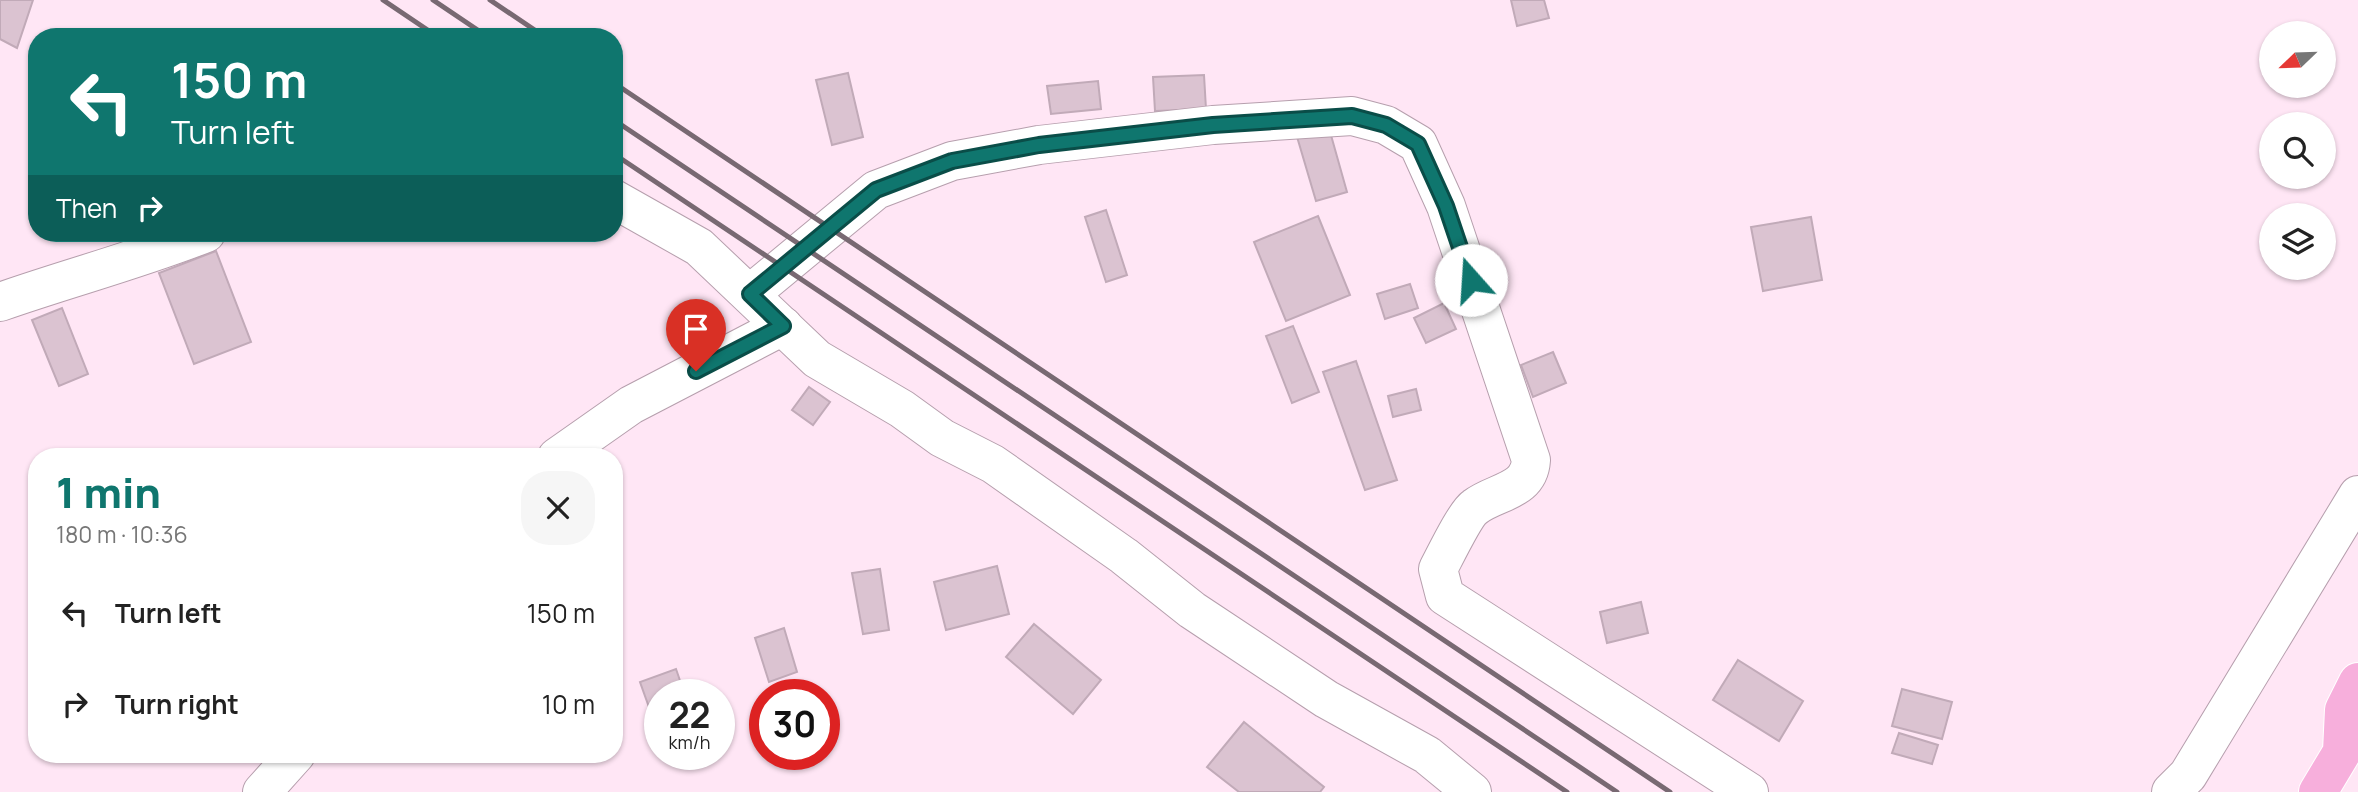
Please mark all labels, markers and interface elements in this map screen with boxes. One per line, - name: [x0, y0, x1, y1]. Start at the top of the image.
- north arrow: [2259, 21, 2336, 98]
- map controls: [2259, 21, 2336, 280]
- text: 150 m: [171, 46, 307, 113]
- icon: left: [56, 56, 147, 147]
- text: Turn left: [171, 110, 295, 154]
- button: search: [2259, 112, 2336, 189]
- icon: right: [131, 189, 169, 227]
- text: Then: [56, 190, 117, 226]
- button: layers: [2259, 203, 2336, 280]
- position arrow: [1434, 243, 1508, 317]
- pin: [666, 299, 726, 371]
- icon: arrive: [677, 310, 715, 348]
- text: 1 min: [56, 463, 161, 521]
- button: close: [521, 471, 595, 545]
- text: 180 m · 10:36: [56, 518, 188, 550]
- icon: left: [56, 594, 94, 632]
- text: Turn left: [115, 595, 222, 631]
- text: 150 m: [527, 595, 595, 631]
- speed limit sign: 30: [749, 679, 840, 770]
- icon: right: [56, 685, 94, 723]
- text: Turn right: [115, 686, 239, 722]
- text: 10 m: [542, 686, 595, 722]
- text: 22: [669, 691, 710, 739]
- text: km/h: [669, 730, 710, 754]

